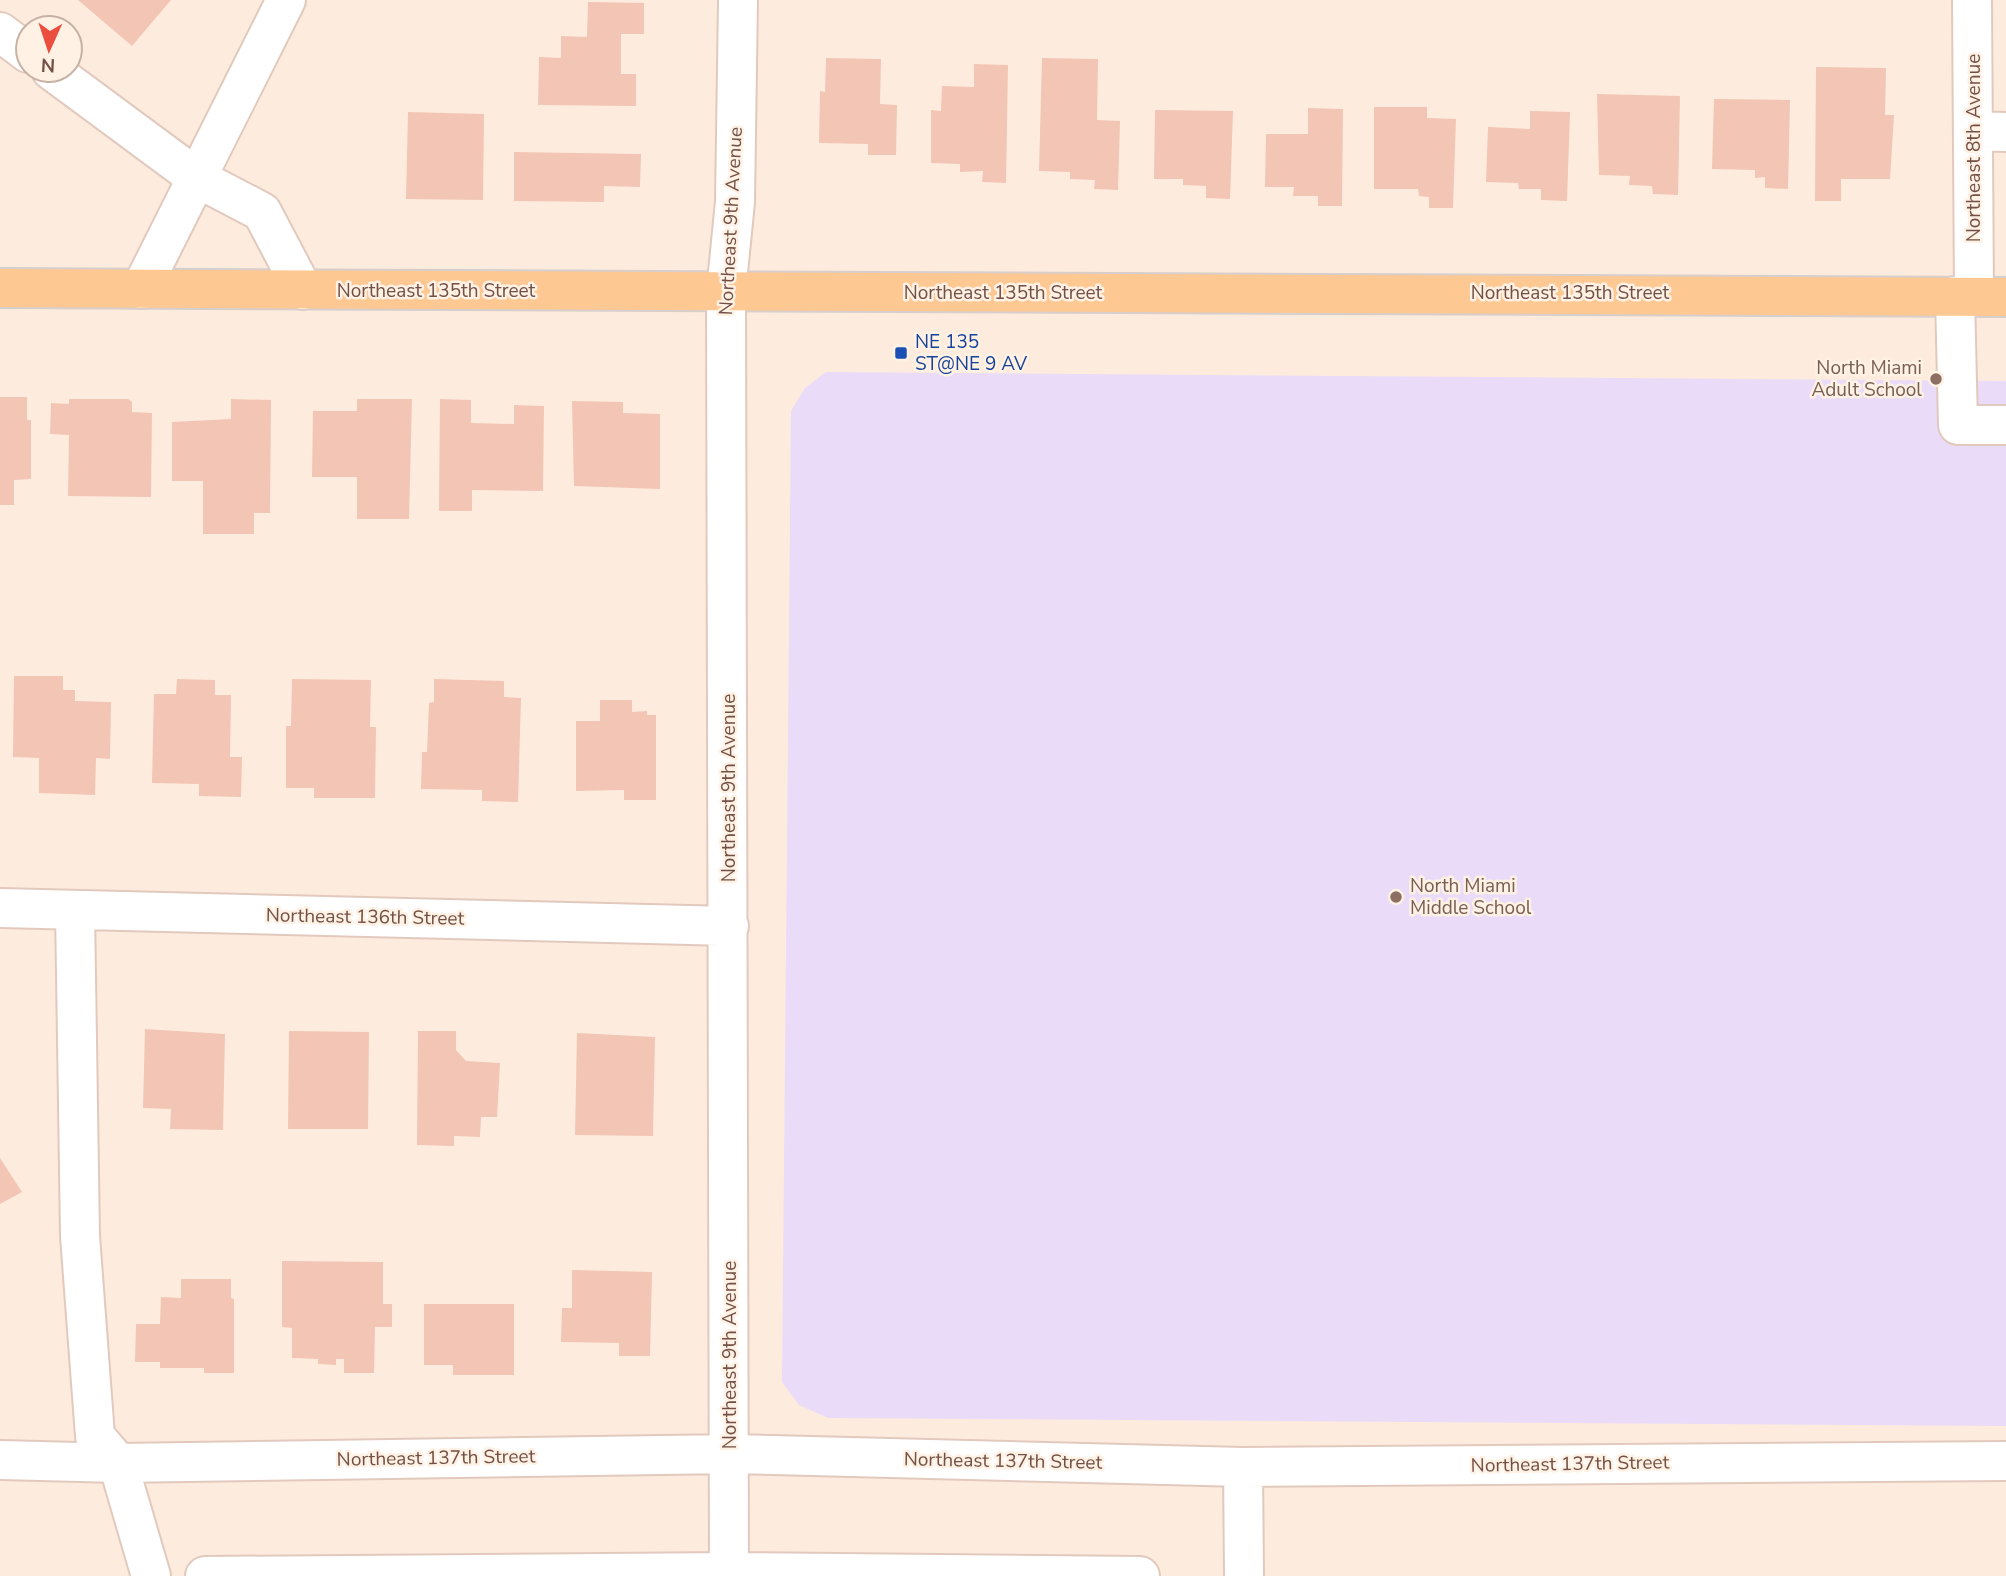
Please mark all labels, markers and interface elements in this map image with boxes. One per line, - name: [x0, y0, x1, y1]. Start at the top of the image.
- north arrow: [14, 14, 84, 84]
- text: N: [40, 52, 56, 78]
- street label: Northeast 8th Avenue: [1961, 54, 1987, 242]
- street label: Northeast 9th Avenue: [713, 126, 749, 316]
- street label: Northeast 135th Street: [337, 278, 536, 304]
- street label: Northeast 135th Street: [904, 280, 1103, 306]
- street label: Northeast 135th Street: [1471, 280, 1670, 306]
- place label: NE 135 ST@NE 9 AV: [915, 329, 1028, 377]
- marker: NE 135 ST@NE 9 AV: [893, 345, 909, 361]
- place label: North Miami Adult School: [1811, 355, 1922, 403]
- marker: North Miami Adult School: [1928, 371, 1944, 387]
- street label: Northeast 9th Avenue: [716, 694, 742, 882]
- place label: North Miami Middle School: [1410, 873, 1532, 921]
- marker: North Miami Middle School: [1388, 889, 1404, 905]
- street label: Northeast 136th Street: [266, 902, 465, 932]
- street label: Northeast 9th Avenue: [717, 1261, 743, 1449]
- street label: Northeast 137th Street: [337, 1443, 536, 1473]
- street label: Northeast 137th Street: [904, 1446, 1103, 1476]
- street label: Northeast 137th Street: [1471, 1449, 1670, 1479]

